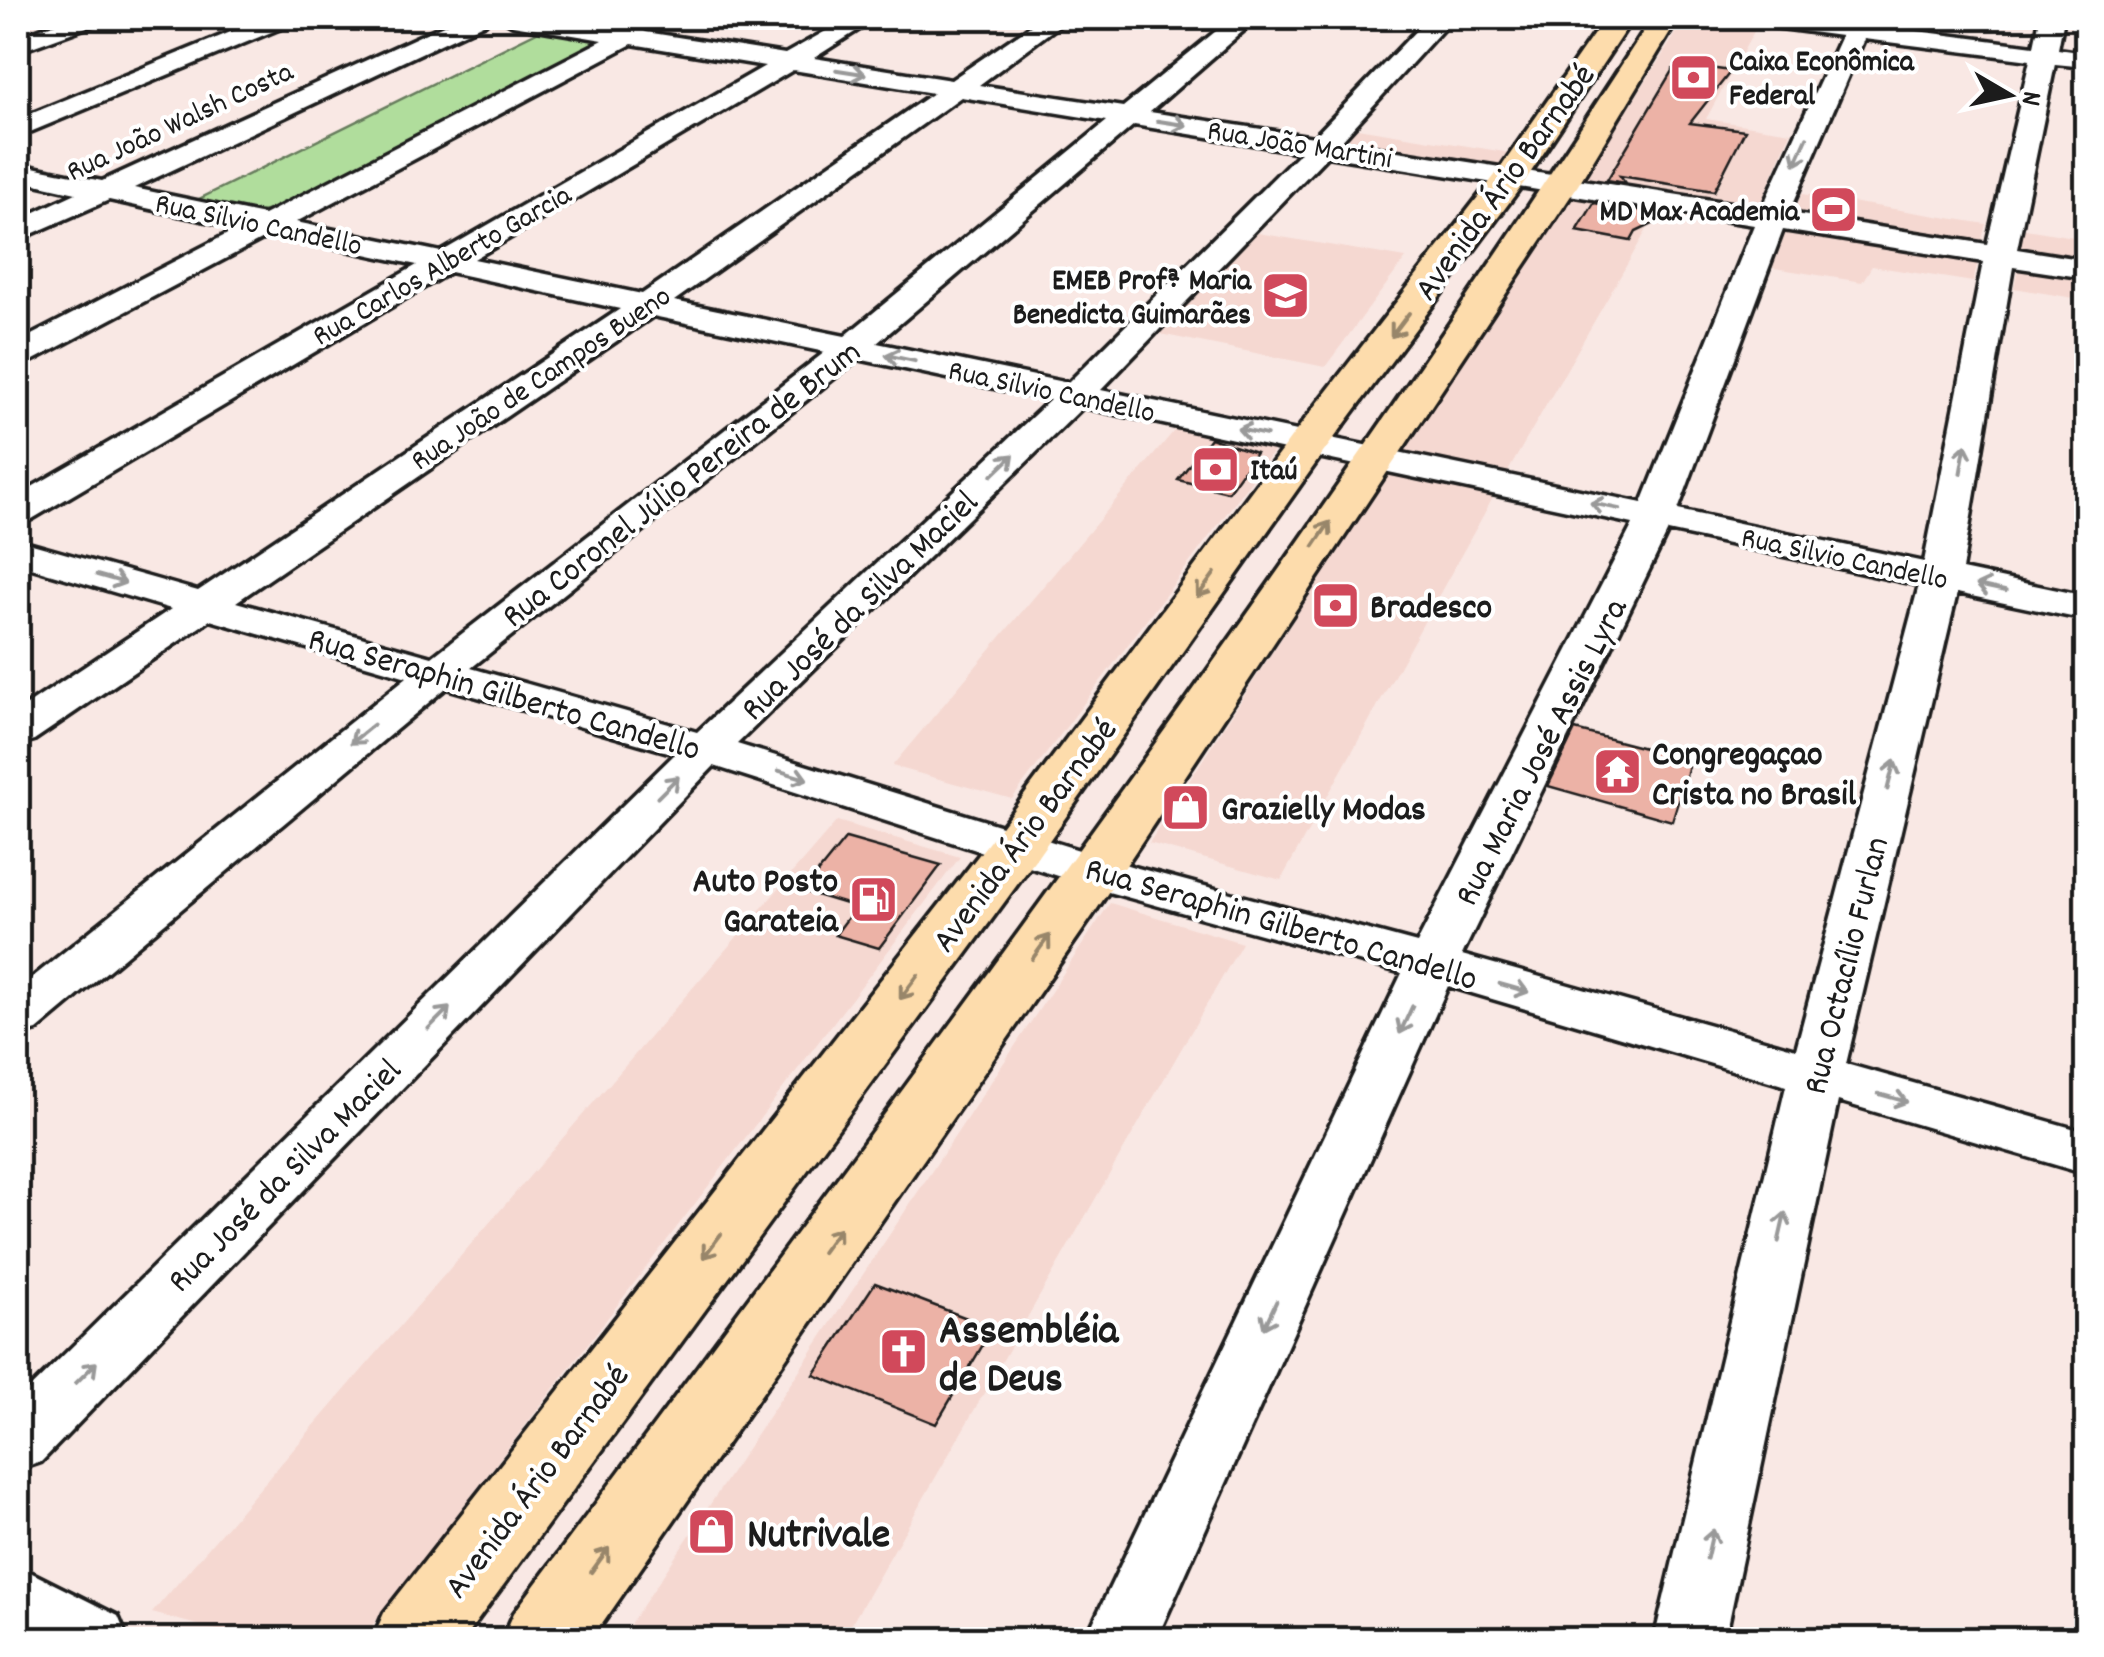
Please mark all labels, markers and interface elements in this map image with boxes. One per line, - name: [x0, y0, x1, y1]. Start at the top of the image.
- place label: Caixa Econômica Federal: [1729, 43, 1915, 120]
- north arrow: [1959, 45, 2059, 145]
- bank icon: Caixa Econômica Federal: [1668, 51, 1720, 103]
- street label: Rua João Walsh Costa: [61, 52, 302, 195]
- street label: Avenida Ário Barnabé: [1404, 55, 1610, 313]
- one-way arrow: [834, 63, 867, 81]
- text: N: [2008, 88, 2050, 108]
- street label: Rua João Martini: [1204, 112, 1395, 183]
- one-way arrow: [1155, 114, 1187, 133]
- one-way arrow: [1791, 135, 1810, 165]
- street label: Rua Carlos Alberto Garcia: [306, 176, 581, 360]
- sports icon: MD Max Academia: [1808, 184, 1860, 236]
- street label: Rua Silvio Candello: [151, 185, 365, 270]
- place label: MD Max Academia: [1599, 193, 1800, 236]
- place label: EMEB Profª Maria Benedicta Guimarães: [1013, 262, 1252, 339]
- school or university icon: EMEB Profª Maria Benedicta Guimarães: [1260, 270, 1312, 322]
- street label: Rua João de Campos Bueno: [404, 277, 681, 484]
- one-way arrow: [1390, 311, 1411, 338]
- street label: Rua Coronel Júlio Pereira de Brum: [493, 330, 873, 642]
- one-way arrow: [885, 348, 917, 366]
- street label: Rua Silvio Candello: [944, 352, 1158, 437]
- one-way arrow: [1237, 422, 1269, 441]
- bank icon: Itaú: [1189, 443, 1241, 495]
- one-way arrow: [1954, 443, 1973, 475]
- place label: Itaú: [1250, 452, 1297, 495]
- one-way arrow: [990, 453, 1014, 477]
- street label: Rua José da Silva Maciel: [731, 481, 992, 735]
- one-way arrow: [1589, 496, 1621, 515]
- street label: Rua Silvio Candello: [1737, 519, 1951, 604]
- one-way arrow: [1311, 520, 1332, 548]
- one-way arrow: [95, 571, 126, 589]
- one-way arrow: [1195, 571, 1216, 598]
- one-way arrow: [1976, 577, 2008, 596]
- bank icon: Bradesco: [1309, 579, 1361, 631]
- place label: Bradesco: [1370, 585, 1492, 635]
- street label: Rua Maria José Assis Lyra: [1444, 590, 1643, 916]
- street label: Rua Seraphin Gilberto Candello: [302, 617, 706, 777]
- street label: Avenida Ário Barnabé: [922, 709, 1132, 965]
- one-way arrow: [350, 723, 376, 745]
- place label: Congregaçao Crista no Brasil: [1652, 732, 1857, 822]
- temple icon: Congregaçao Crista no Brasil: [1591, 746, 1643, 798]
- one-way arrow: [1883, 760, 1901, 792]
- one-way arrow: [777, 767, 809, 785]
- one-way arrow: [655, 776, 679, 800]
- shop icon: Grazielly Modas: [1160, 781, 1212, 833]
- place label: Grazielly Modas: [1221, 787, 1426, 837]
- street label: Rua Octacílio Furlan: [1793, 832, 1905, 1100]
- street label: Rua Seraphin Gilberto Candello: [1079, 847, 1483, 1007]
- place label: Auto Posto Garateia: [693, 859, 840, 949]
- fuel station icon: Auto Posto Garateia: [847, 873, 899, 925]
- one-way arrow: [1030, 934, 1051, 961]
- one-way arrow: [898, 973, 919, 1000]
- one-way arrow: [1498, 980, 1529, 998]
- one-way arrow: [1396, 1004, 1415, 1034]
- one-way arrow: [426, 1006, 450, 1030]
- street label: Rua José da Silva Maciel: [158, 1049, 415, 1306]
- one-way arrow: [1877, 1090, 1909, 1108]
- one-way arrow: [1773, 1212, 1792, 1244]
- one-way arrow: [820, 1226, 841, 1254]
- one-way arrow: [702, 1232, 723, 1259]
- one-way arrow: [1260, 1299, 1278, 1330]
- place label: Assembléia de Deus: [939, 1304, 1120, 1412]
- church icon: Assembléia de Deus: [878, 1325, 930, 1377]
- street label: Avenida Ário Barnabé: [434, 1355, 644, 1611]
- one-way arrow: [74, 1361, 98, 1385]
- shop icon: Nutrivale: [686, 1505, 738, 1557]
- place label: Nutrivale: [747, 1508, 890, 1568]
- one-way arrow: [1702, 1529, 1720, 1561]
- one-way arrow: [589, 1547, 610, 1575]

